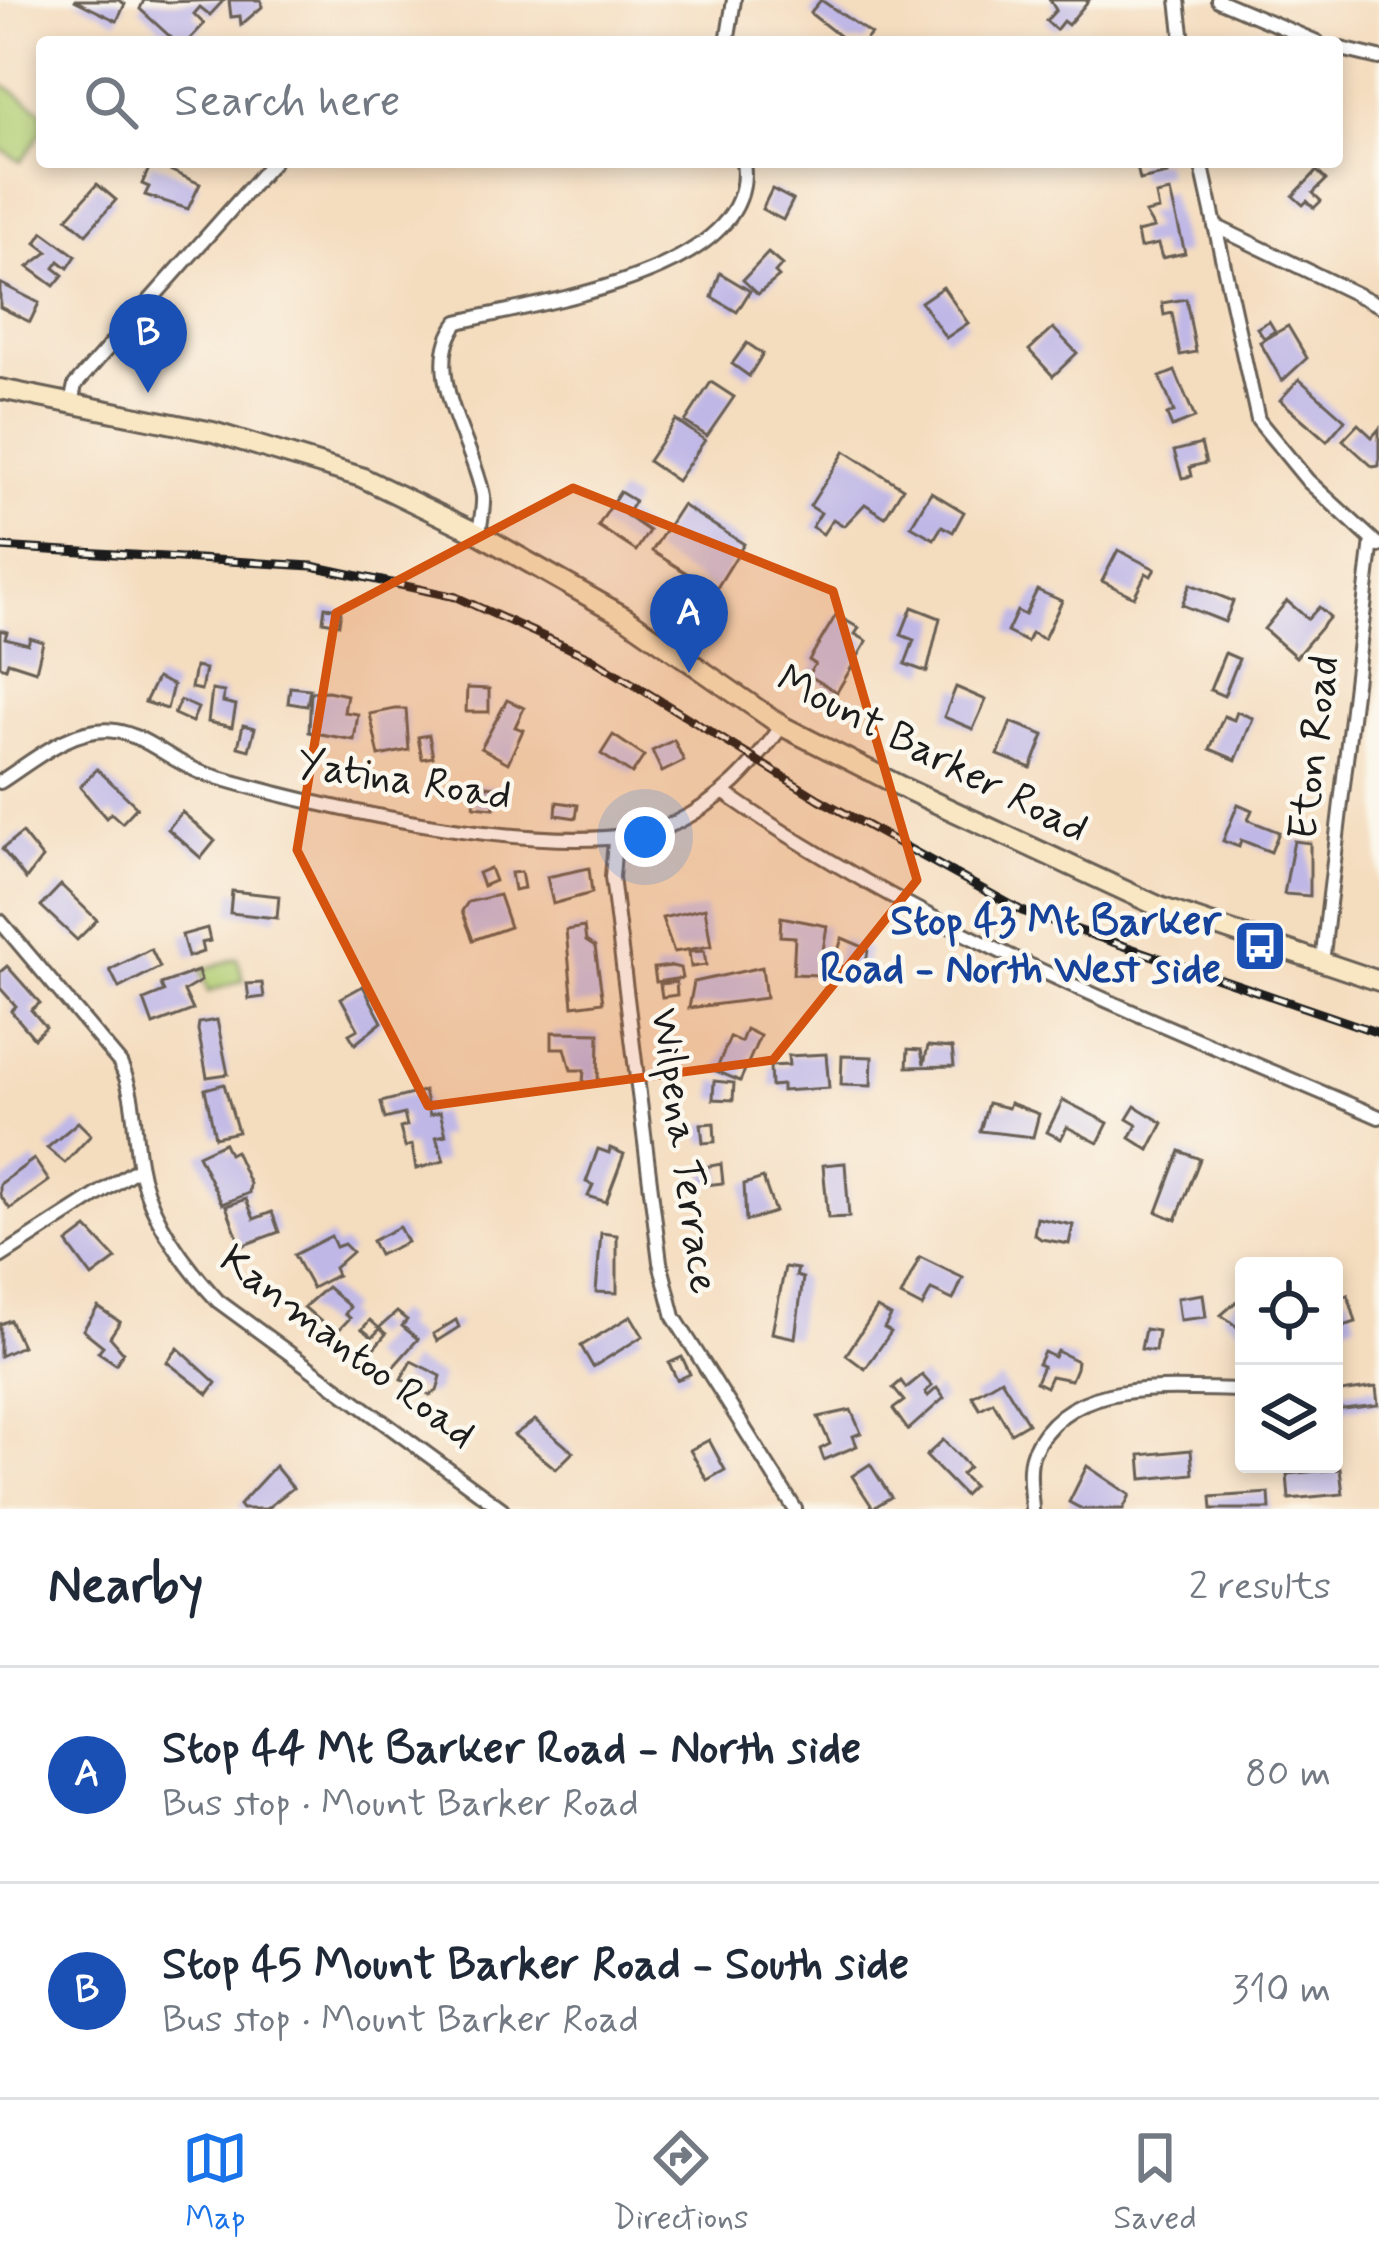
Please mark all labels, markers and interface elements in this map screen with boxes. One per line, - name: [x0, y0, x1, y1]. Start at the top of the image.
- search box: [36, 36, 1343, 168]
- icon: search: [78, 69, 144, 135]
- text: Search here: [174, 73, 401, 132]
- pin: B: [109, 294, 187, 393]
- pin: A: [650, 574, 728, 673]
- street label: Mount Barker Road: [767, 653, 1097, 857]
- street label: Eton Road: [1276, 653, 1354, 843]
- street label: Yatina Road: [293, 737, 515, 825]
- your location: [615, 807, 675, 867]
- place label: Stop 43 Mt Barker Road - North West side: [820, 895, 1222, 998]
- bus stop icon: Stop 43 Mt Barker Road - North West side: [1232, 918, 1288, 974]
- street label: Wilpena Terrace: [636, 1005, 730, 1297]
- street label: Kanmantoo Road: [208, 1233, 486, 1463]
- map controls: [1235, 1257, 1343, 1473]
- button: locate: [1235, 1257, 1343, 1365]
- button: layers: [1235, 1365, 1343, 1473]
- text: Nearby: [48, 1554, 203, 1620]
- text: 2 results: [1189, 1562, 1331, 1613]
- text: Stop 44 Mt Barker Road - North side: [162, 1720, 861, 1779]
- text: A: [74, 1749, 100, 1800]
- text: 80 m: [1245, 1749, 1331, 1800]
- text: Bus stop · Mount Barker Road: [162, 1779, 639, 1830]
- text: Stop 45 Mount Barker Road - South side: [162, 1936, 909, 1995]
- text: B: [75, 1965, 99, 2016]
- text: 310 m: [1232, 1965, 1331, 2016]
- text: Bus stop · Mount Barker Road: [162, 1995, 639, 2046]
- tab: Map: [182, 2125, 248, 2241]
- tab: Directions: [613, 2125, 749, 2241]
- tab: Saved: [1113, 2125, 1197, 2241]

